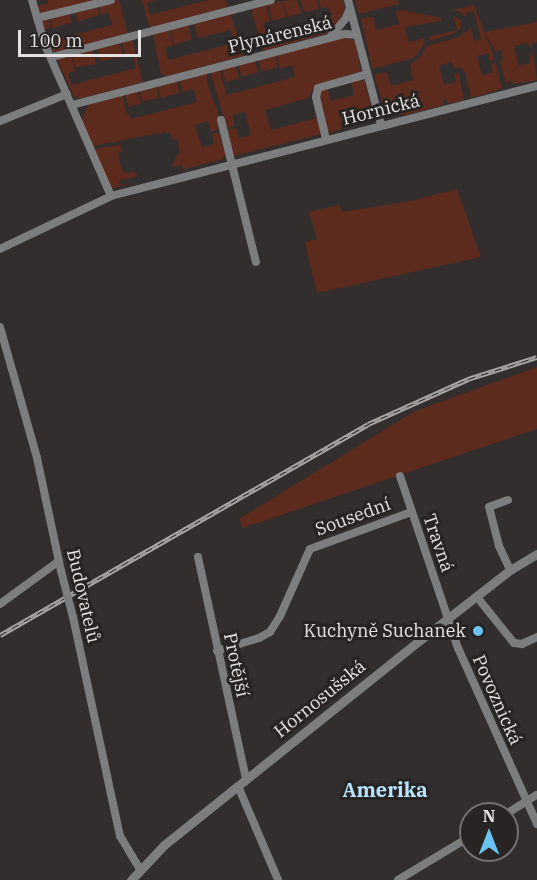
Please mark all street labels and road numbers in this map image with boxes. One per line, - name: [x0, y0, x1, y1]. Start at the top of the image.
- street label: Plynárenská: [226, 12, 334, 58]
- street label: Hornická: [340, 90, 422, 130]
- street label: Sousední: [312, 493, 394, 541]
- street label: Travná: [418, 511, 458, 575]
- street label: Budovatelů: [62, 547, 104, 645]
- street label: Protější: [219, 631, 253, 699]
- street label: Povoznická: [468, 652, 526, 748]
- street label: Hornosušská: [270, 655, 370, 743]

